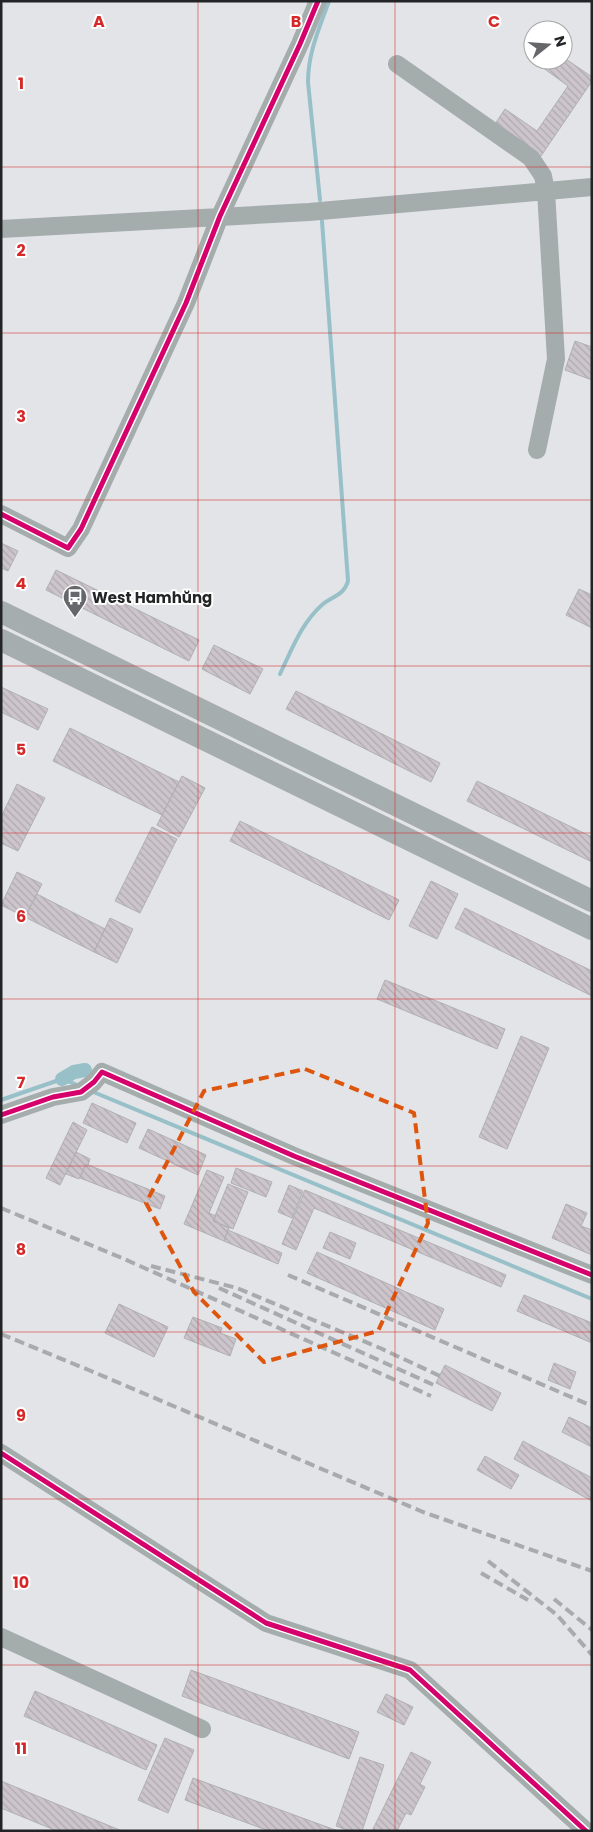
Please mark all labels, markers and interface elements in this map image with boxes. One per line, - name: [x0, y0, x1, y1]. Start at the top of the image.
- text: A: [93, 10, 105, 33]
- text: B: [291, 10, 301, 33]
- text: C: [488, 10, 500, 33]
- north arrow: [523, 20, 573, 70]
- text: N: [549, 33, 572, 49]
- text: 1: [18, 72, 24, 95]
- text: 2: [16, 239, 26, 262]
- text: 3: [16, 405, 26, 428]
- text: 4: [16, 572, 27, 595]
- bus stop icon: West Hamhŭng: [62, 584, 88, 618]
- place label: West Hamhŭng: [92, 587, 212, 608]
- text: 5: [16, 738, 26, 761]
- text: 6: [16, 905, 26, 928]
- text: 7: [17, 1071, 26, 1094]
- text: 8: [16, 1238, 26, 1261]
- text: 9: [16, 1404, 26, 1427]
- text: 10: [13, 1571, 29, 1594]
- text: 11: [15, 1737, 27, 1760]

